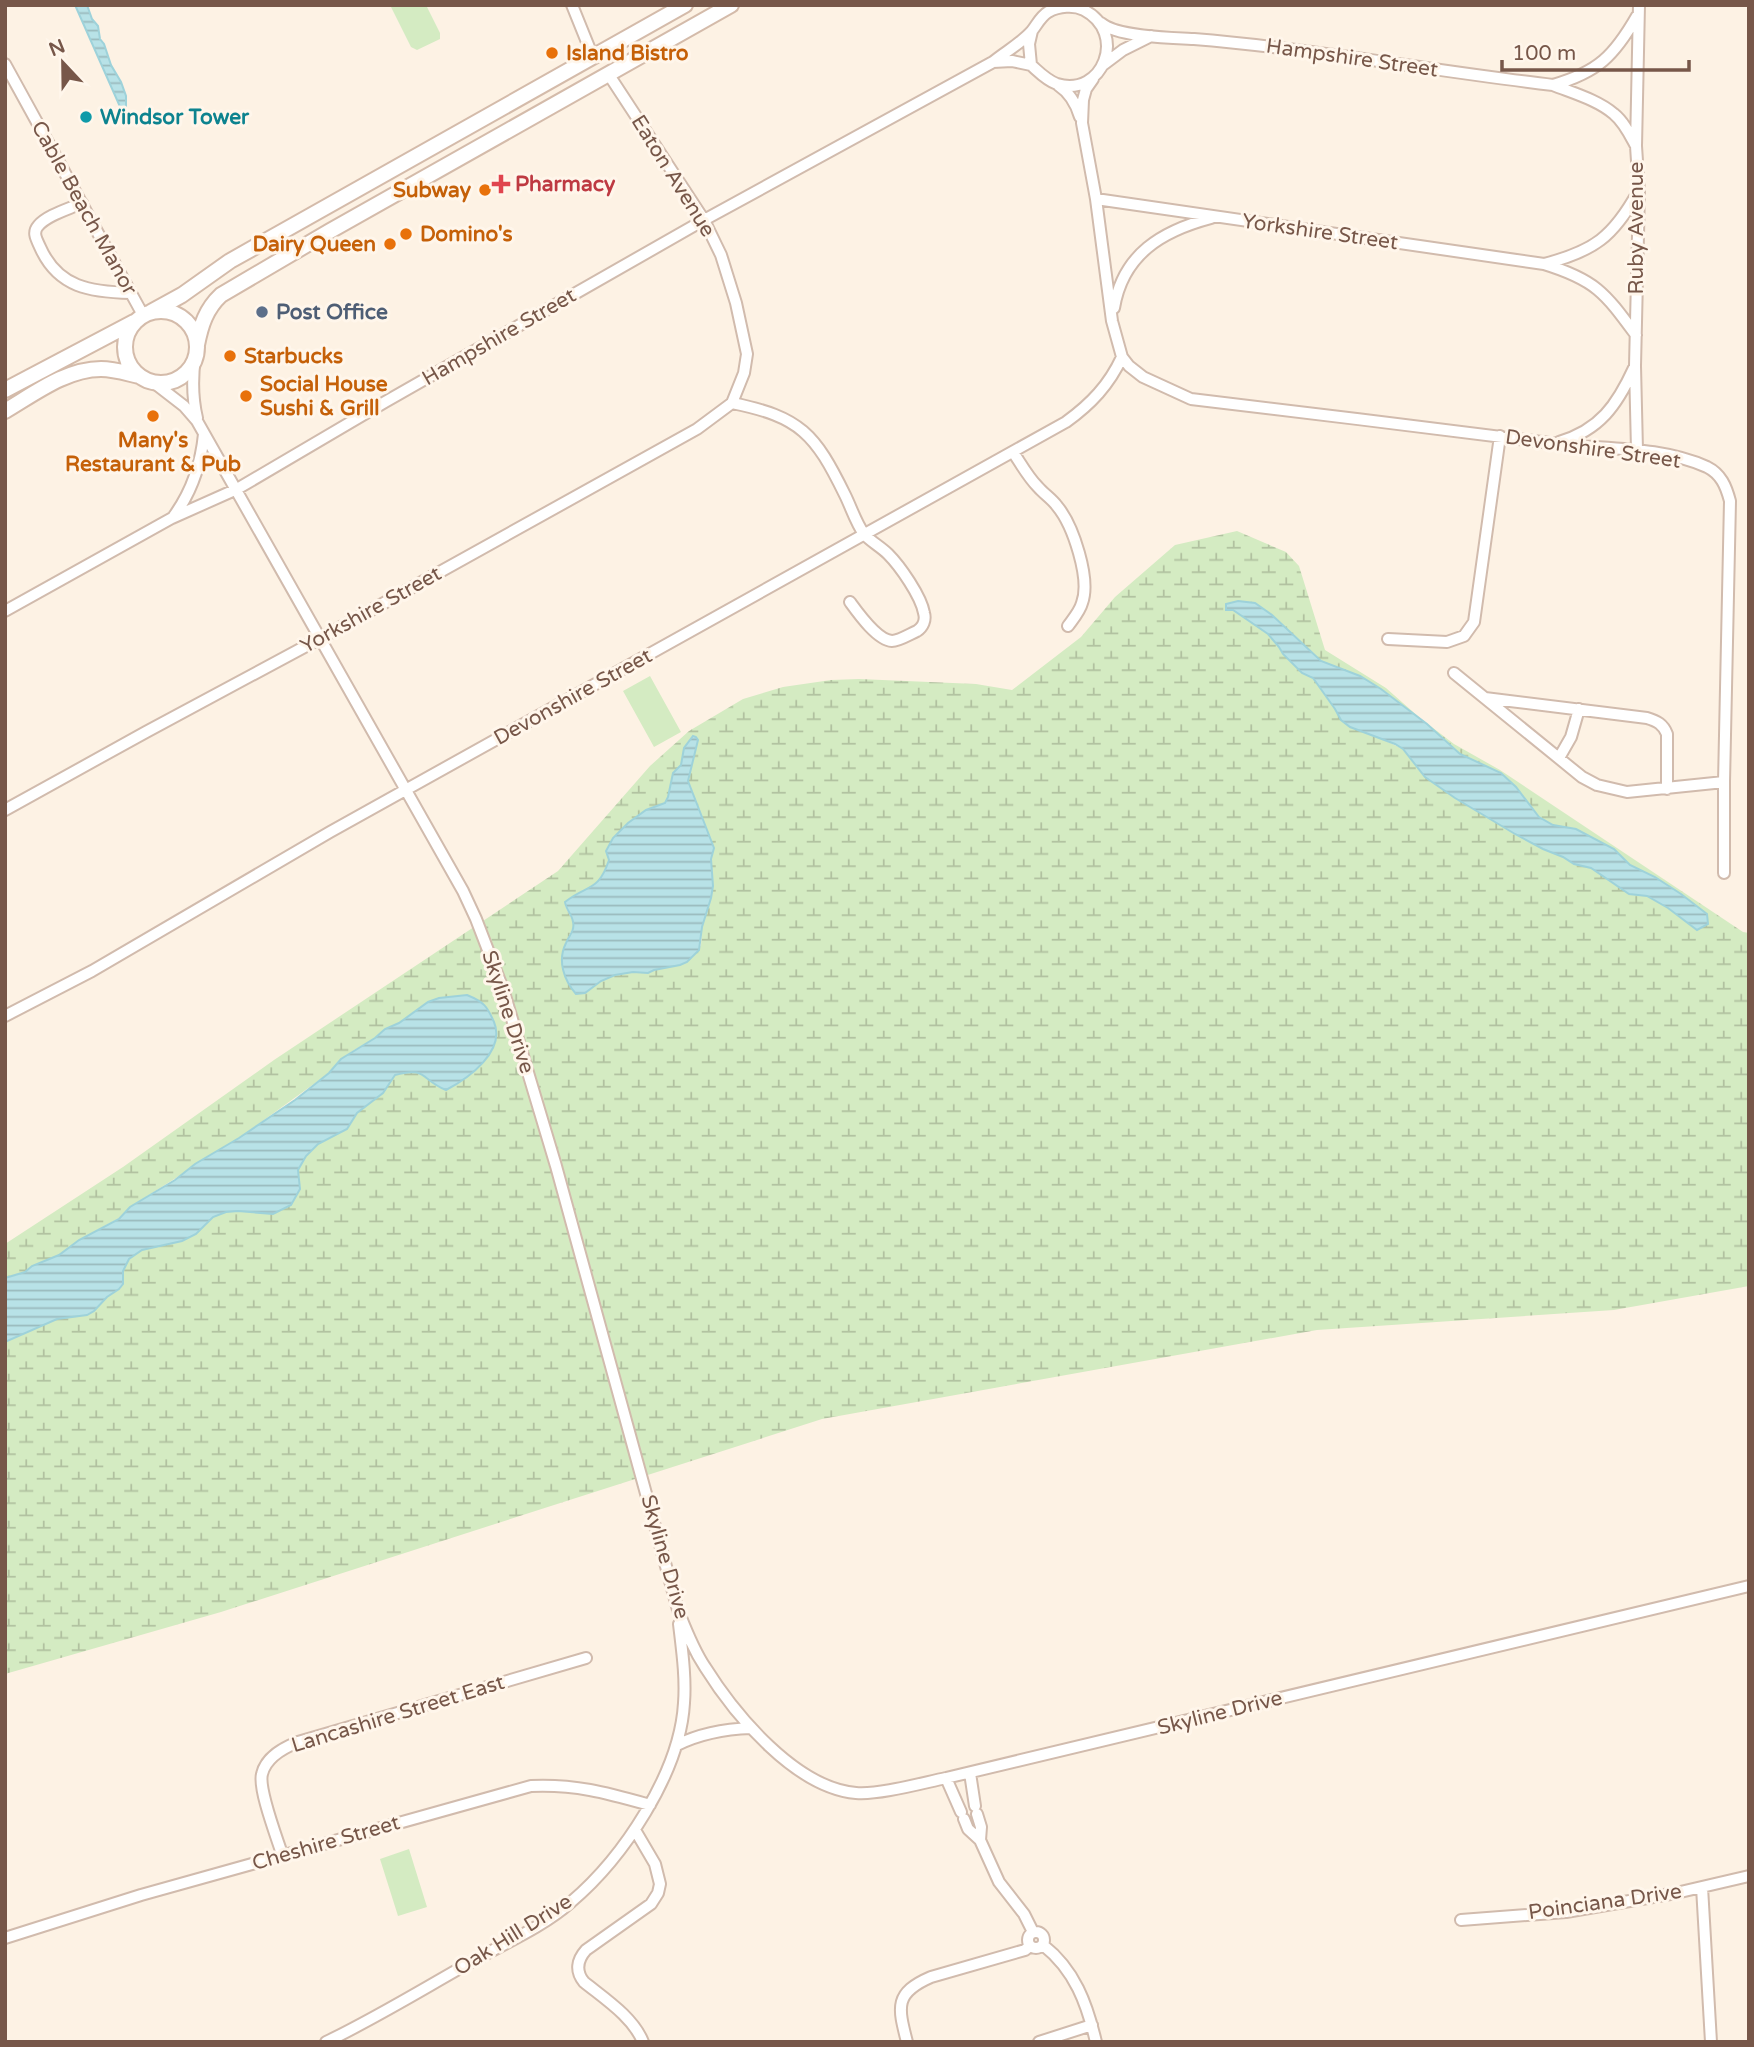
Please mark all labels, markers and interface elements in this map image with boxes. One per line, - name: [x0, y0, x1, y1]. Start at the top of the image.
- north arrow: [28, 28, 98, 98]
- scale bar: [1502, 28, 1689, 72]
- street label: Hampshire Street: [1264, 34, 1440, 82]
- text: N: [46, 35, 68, 61]
- place label: Island Bistro: [566, 41, 689, 66]
- text: 100 m: [1512, 41, 1576, 66]
- marker: Island Bistro: [544, 45, 560, 61]
- place label: Windsor Tower: [100, 105, 250, 130]
- marker: Windsor Tower: [78, 109, 94, 125]
- street label: Eaton Avenue: [626, 110, 720, 242]
- street label: Cable Beach Manor: [26, 116, 142, 300]
- street label: Ruby Avenue: [1624, 162, 1649, 294]
- place label: Pharmacy: [515, 172, 616, 197]
- marker: Pharmacy: [493, 176, 509, 192]
- place label: Subway: [393, 178, 472, 203]
- marker: Subway: [477, 182, 493, 198]
- street label: Yorkshire Street: [1240, 209, 1400, 255]
- place label: Domino's: [420, 222, 513, 247]
- marker: Domino's: [398, 226, 414, 242]
- place label: Dairy Queen: [252, 232, 376, 257]
- marker: Dairy Queen: [382, 236, 398, 252]
- street label: Hampshire Street: [418, 283, 580, 391]
- place label: Post Office: [276, 300, 388, 325]
- marker: Post Office: [254, 304, 270, 320]
- place label: Starbucks: [244, 344, 343, 369]
- marker: Starbucks: [222, 348, 238, 364]
- place label: Social House Sushi & Grill: [260, 372, 388, 421]
- marker: Social House Sushi & Grill: [238, 388, 254, 404]
- marker: Many's Restaurant & Pub: [145, 408, 161, 424]
- street label: Devonshire Street: [1504, 424, 1682, 474]
- place label: Many's Restaurant & Pub: [65, 428, 241, 477]
- street label: Yorkshire Street: [296, 561, 446, 659]
- street label: Devonshire Street: [490, 643, 656, 751]
- street label: Skyline Drive: [476, 947, 540, 1077]
- street label: Skyline Drive: [635, 1492, 695, 1622]
- street label: Lancashire Street East: [288, 1670, 508, 1758]
- street label: Skyline Drive: [1155, 1685, 1285, 1741]
- street label: Cheshire Street: [249, 1810, 403, 1876]
- street label: Poinciana Drive: [1527, 1879, 1683, 1925]
- street label: Oak Hill Drive: [450, 1889, 577, 1981]

